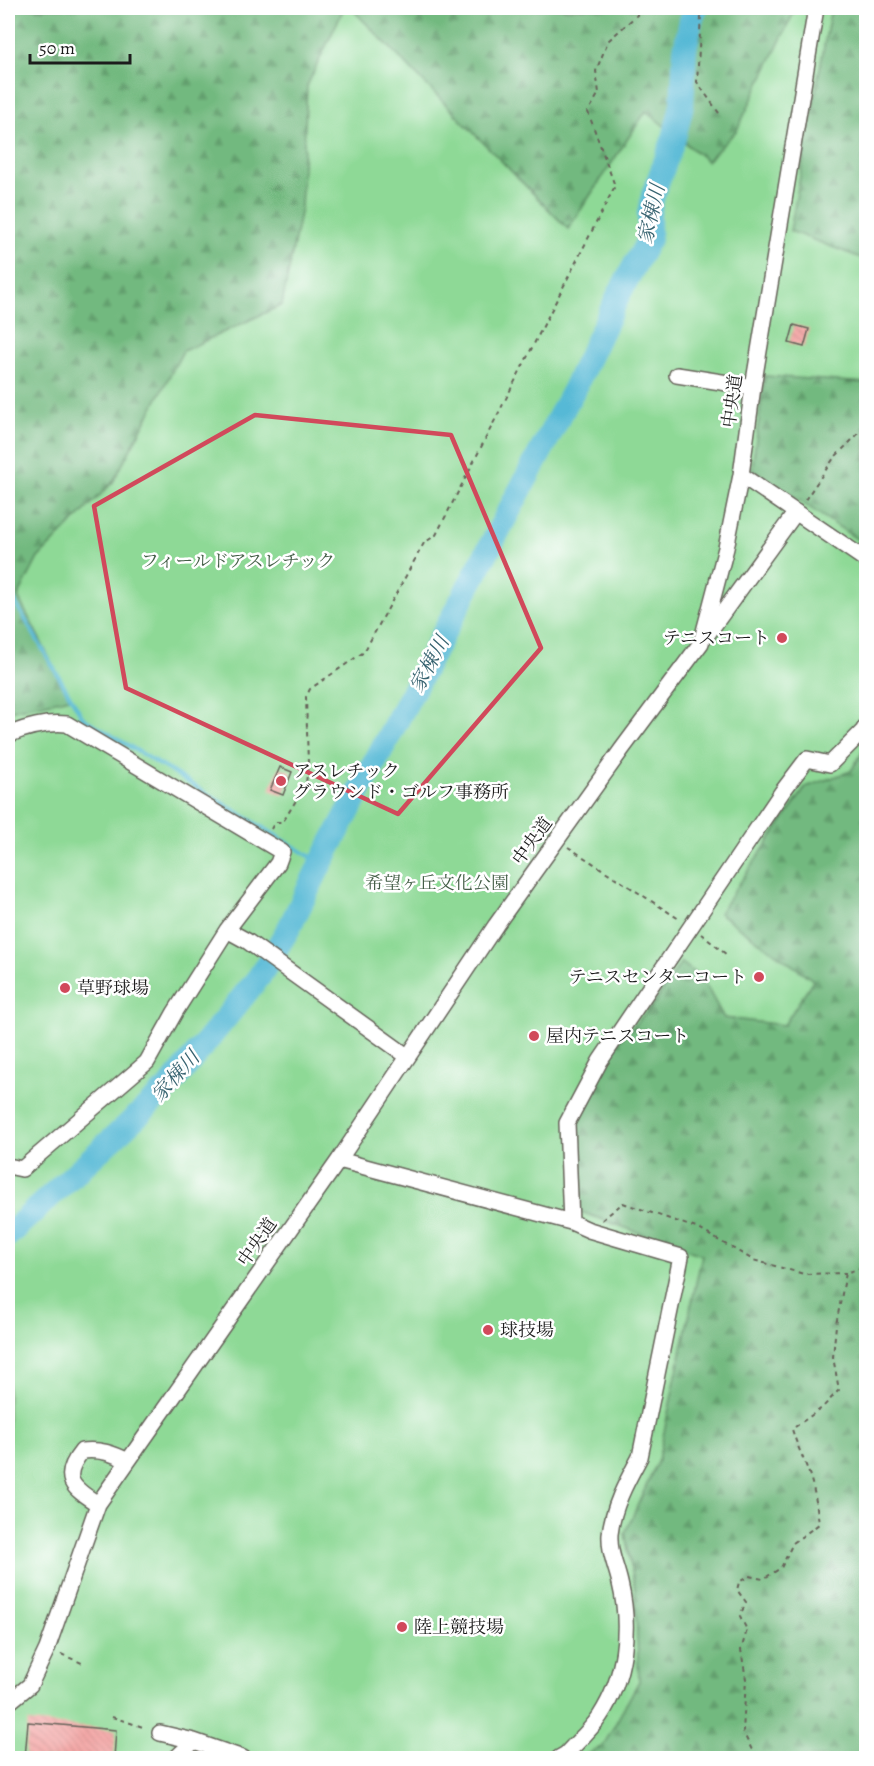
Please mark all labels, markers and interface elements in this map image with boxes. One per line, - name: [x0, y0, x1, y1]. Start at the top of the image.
- scale bar: [30, 27, 130, 65]
- text: 50 m: [39, 36, 75, 60]
- water label: 家棟川: [632, 180, 672, 246]
- street label: 中央道: [716, 373, 748, 429]
- park label: フィールドアスレチック: [141, 549, 335, 573]
- place label: テニスコート: [663, 626, 770, 650]
- water label: 家棟川: [403, 630, 456, 697]
- marker: テニスコート: [775, 631, 789, 645]
- place label: アスレチック グラウンド・ゴルフ事務所: [293, 759, 509, 804]
- marker: アスレチック グラウンド・ゴルフ事務所: [274, 774, 288, 788]
- street label: 中央道: [506, 812, 558, 870]
- park label: 希望ヶ丘文化公園: [365, 871, 509, 895]
- place label: テニスセンターコート: [568, 965, 747, 989]
- marker: テニスセンターコート: [752, 970, 766, 984]
- place label: 草野球場: [77, 976, 149, 1000]
- marker: 草野球場: [58, 981, 72, 995]
- place label: 屋内テニスコート: [546, 1024, 689, 1048]
- marker: 屋内テニスコート: [527, 1029, 541, 1043]
- water label: 家棟川: [145, 1044, 207, 1108]
- street label: 中央道: [232, 1213, 282, 1271]
- place label: 球技場: [500, 1318, 554, 1342]
- marker: 球技場: [481, 1323, 495, 1337]
- place label: 陸上競技場: [414, 1615, 504, 1639]
- marker: 陸上競技場: [395, 1620, 409, 1634]

